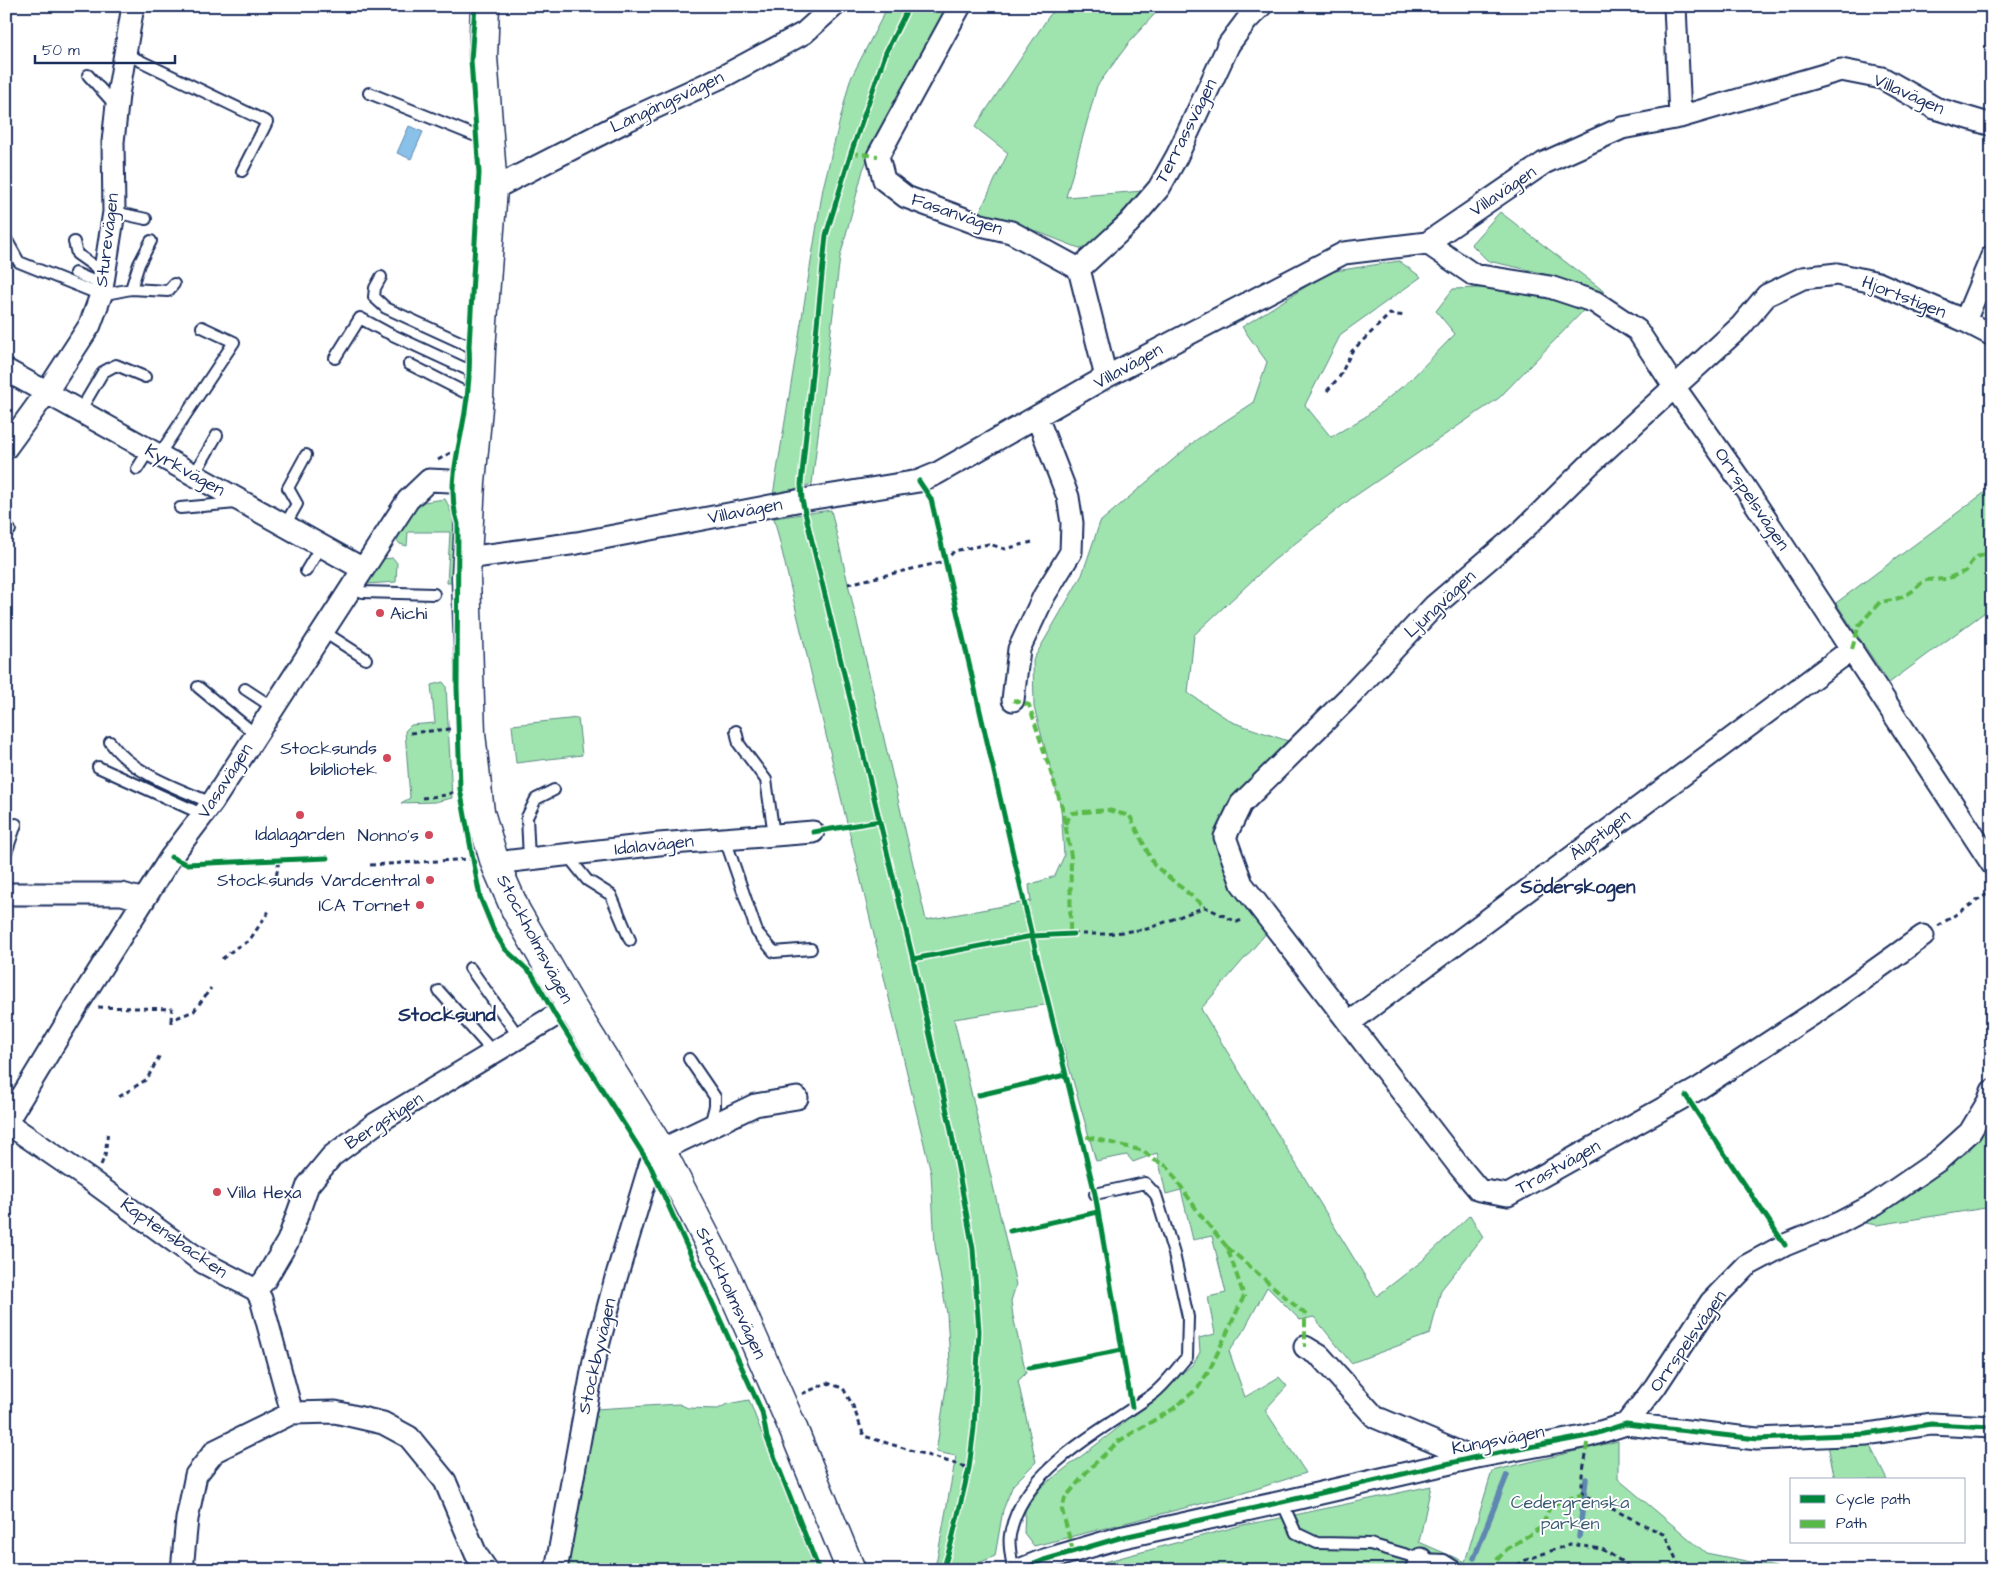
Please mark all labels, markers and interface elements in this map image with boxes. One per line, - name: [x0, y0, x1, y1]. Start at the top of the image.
- scale bar: [35, 32, 175, 64]
- text: 50 m: [42, 40, 80, 61]
- street label: Långängsvägen: [606, 65, 728, 140]
- street label: Villavägen: [1869, 67, 1948, 122]
- street label: Terrassvägen: [1149, 74, 1224, 188]
- street label: Villavägen: [1465, 160, 1542, 223]
- street label: Fasanvägen: [908, 187, 1006, 242]
- street label: Sturevägen: [89, 192, 126, 288]
- street label: Hjortstigen: [1858, 269, 1950, 325]
- street label: Villavägen: [1089, 337, 1167, 396]
- street label: Kyrkvägen: [140, 438, 230, 503]
- street label: Orrspelsvägen: [1708, 443, 1796, 556]
- street label: Villavägen: [706, 492, 785, 531]
- street label: Ljungvägen: [1399, 564, 1482, 644]
- place label: Aichi: [390, 601, 428, 626]
- marker: Aichi: [374, 607, 386, 619]
- place label: Stocksunds bibliotek: [280, 736, 377, 782]
- street label: Vasavägen: [191, 738, 260, 824]
- marker: Stocksunds bibliotek: [381, 752, 393, 764]
- street label: Älgstigen: [1564, 804, 1636, 867]
- marker: Idalagården: [294, 809, 306, 821]
- place label: Idalagården: [255, 822, 345, 848]
- place label: Nonno's: [358, 823, 419, 848]
- street label: Idalavägen: [613, 828, 695, 863]
- marker: Nonno's: [423, 829, 435, 841]
- place label: Stocksunds Vårdcentral: [217, 868, 420, 893]
- street label: Stockholmsvägen: [490, 870, 580, 1008]
- marker: Stocksunds Vårdcentral: [424, 874, 436, 886]
- district label: Söderskogen: [1520, 874, 1636, 902]
- place label: ICA Tornet: [319, 893, 411, 918]
- marker: ICA Tornet: [414, 899, 426, 911]
- district label: Stocksund: [397, 1001, 497, 1029]
- street label: Bergstigen: [340, 1086, 429, 1157]
- street label: Trastvägen: [1511, 1133, 1605, 1201]
- place label: Villa Hexa: [227, 1180, 301, 1205]
- marker: Villa Hexa: [211, 1186, 223, 1198]
- street label: Kaptensbacken: [115, 1192, 233, 1284]
- street label: Stockholmsvägen: [689, 1223, 773, 1363]
- street label: Orrspelsvägen: [1644, 1285, 1733, 1398]
- street label: Stockbyvägen: [572, 1296, 623, 1416]
- street label: Kungsvägen: [1450, 1419, 1547, 1462]
- legend: [1790, 1478, 1966, 1544]
- text: Cycle path: [1836, 1489, 1911, 1511]
- park label: Cedergrenska parken: [1511, 1490, 1629, 1536]
- text: Path: [1836, 1513, 1867, 1534]

